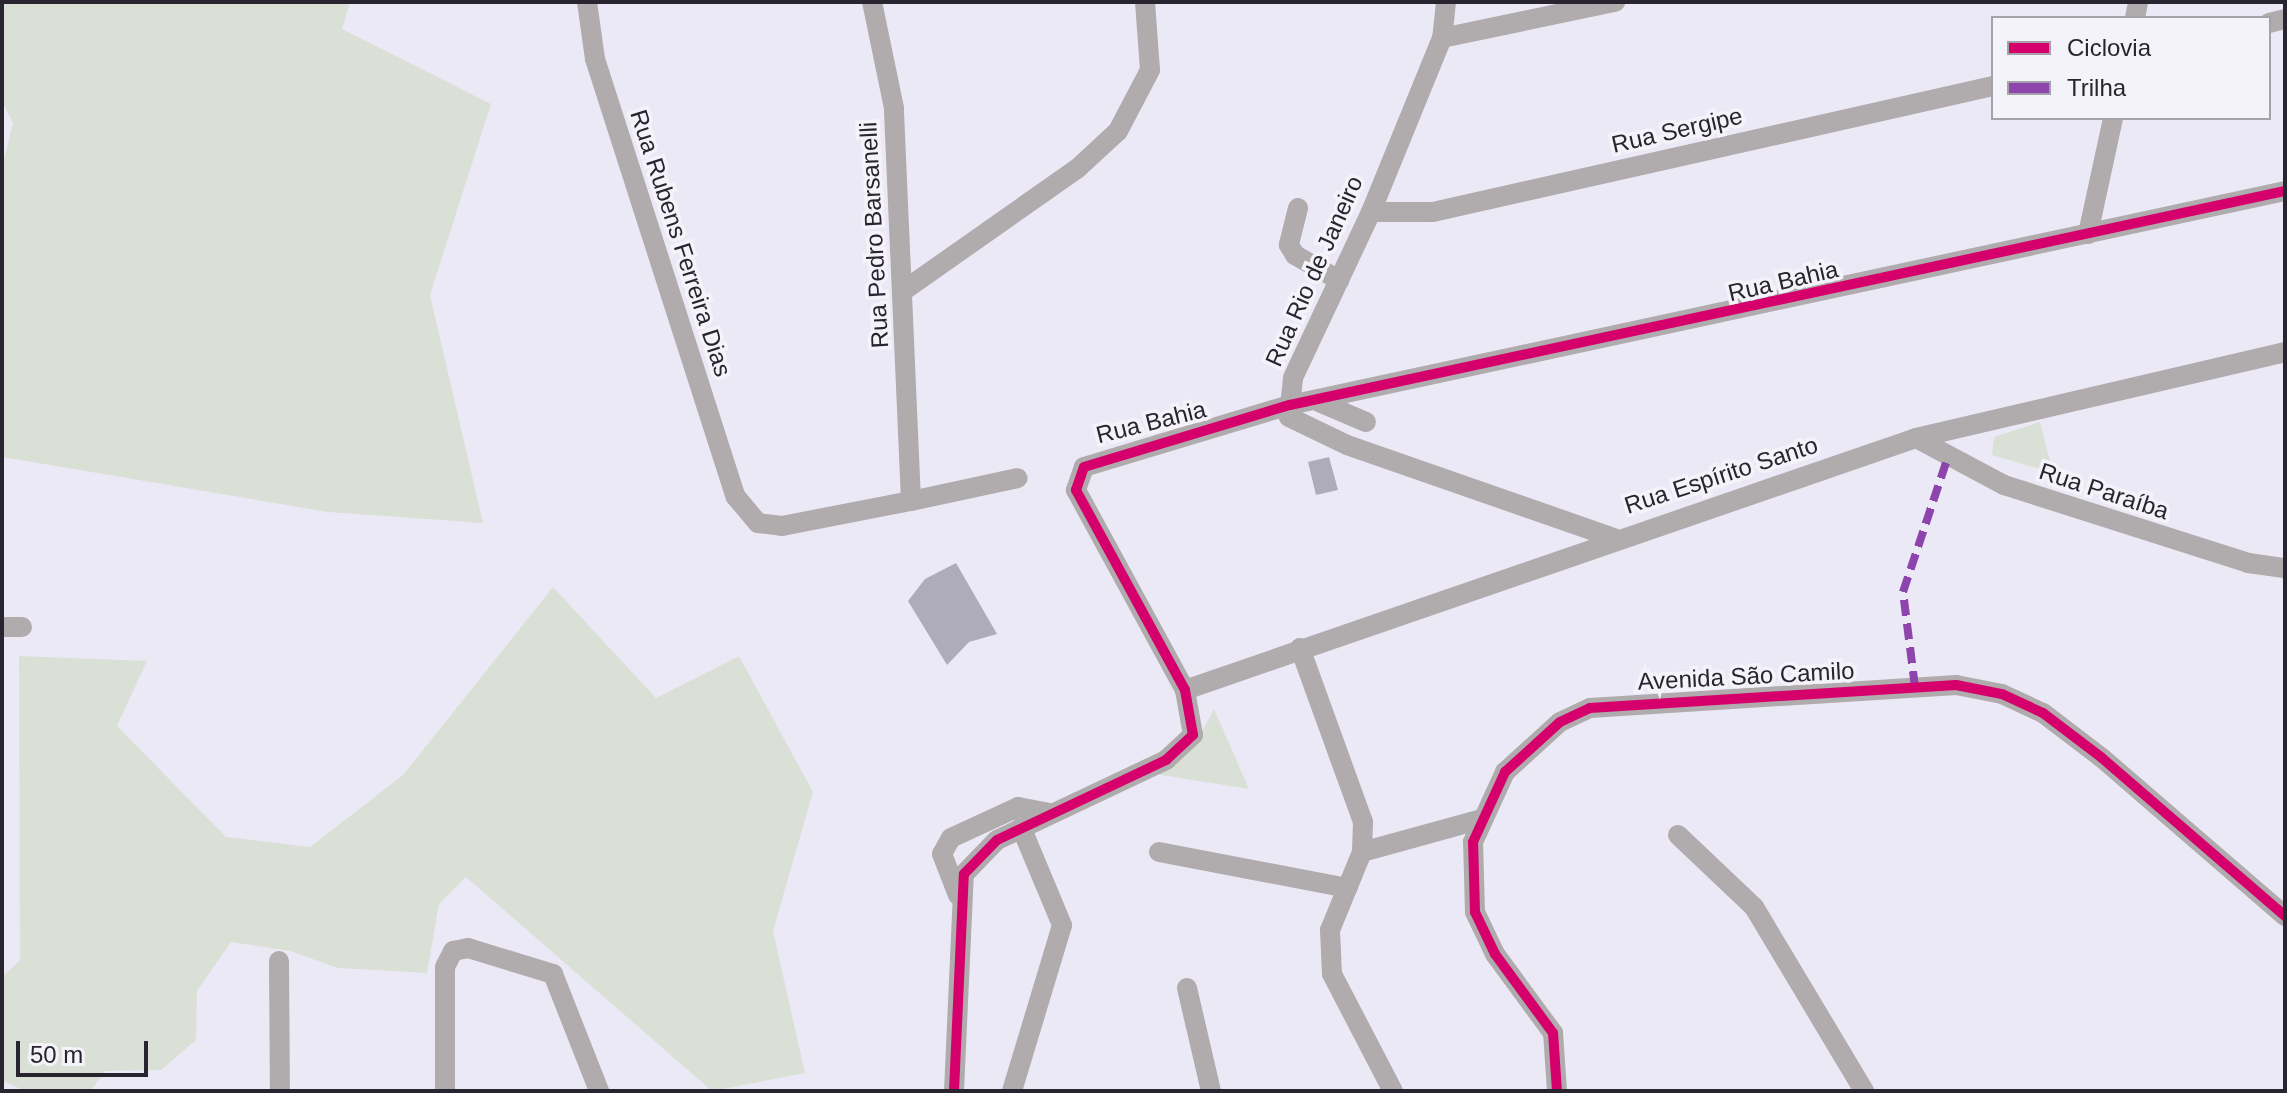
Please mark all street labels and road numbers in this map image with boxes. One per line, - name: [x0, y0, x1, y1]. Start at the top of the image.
- street label: Rua Sergipe: [1609, 101, 1745, 159]
- street label: Rua Rubens Ferreira Dias: [624, 106, 738, 380]
- street label: Rua Pedro Barsanelli: [854, 121, 894, 349]
- street label: Rua Rio de Janeiro: [1259, 171, 1369, 371]
- street label: Rua Bahia: [1725, 254, 1841, 308]
- street label: Rua Bahia: [1093, 394, 1209, 450]
- street label: Rua Espírito Santo: [1621, 430, 1821, 520]
- street label: Rua Paraíba: [2035, 456, 2173, 526]
- street label: Avenida São Camilo: [1637, 656, 1855, 696]

